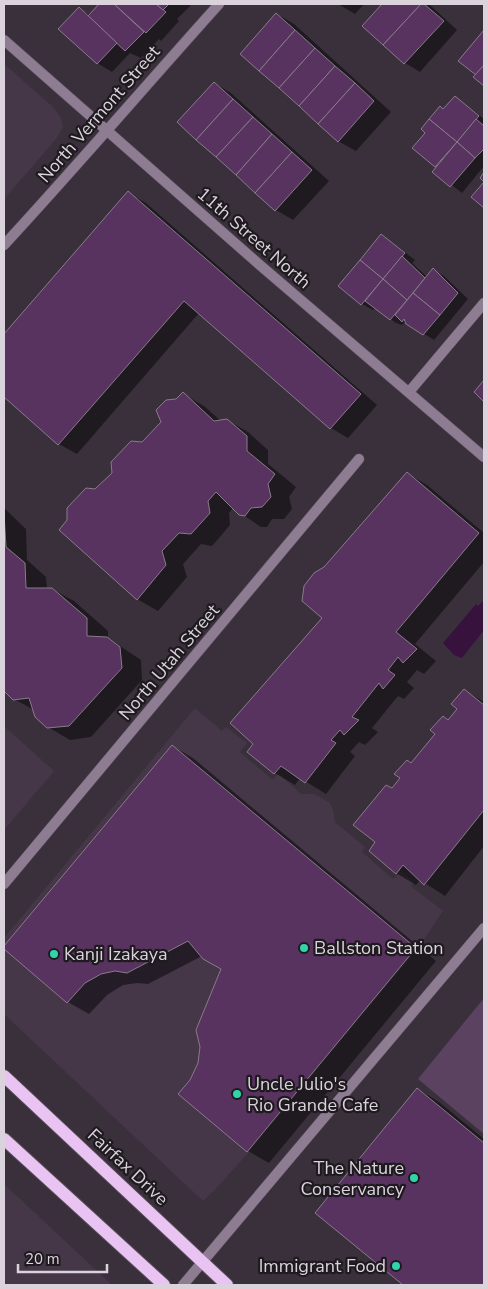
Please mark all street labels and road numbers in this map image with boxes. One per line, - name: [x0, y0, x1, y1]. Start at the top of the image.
- street label: North Vermont Street: [33, 40, 166, 188]
- street label: 11th Street North: [192, 182, 316, 294]
- street label: North Utah Street: [113, 598, 225, 725]
- street label: Fairfax Drive: [82, 1123, 174, 1211]

